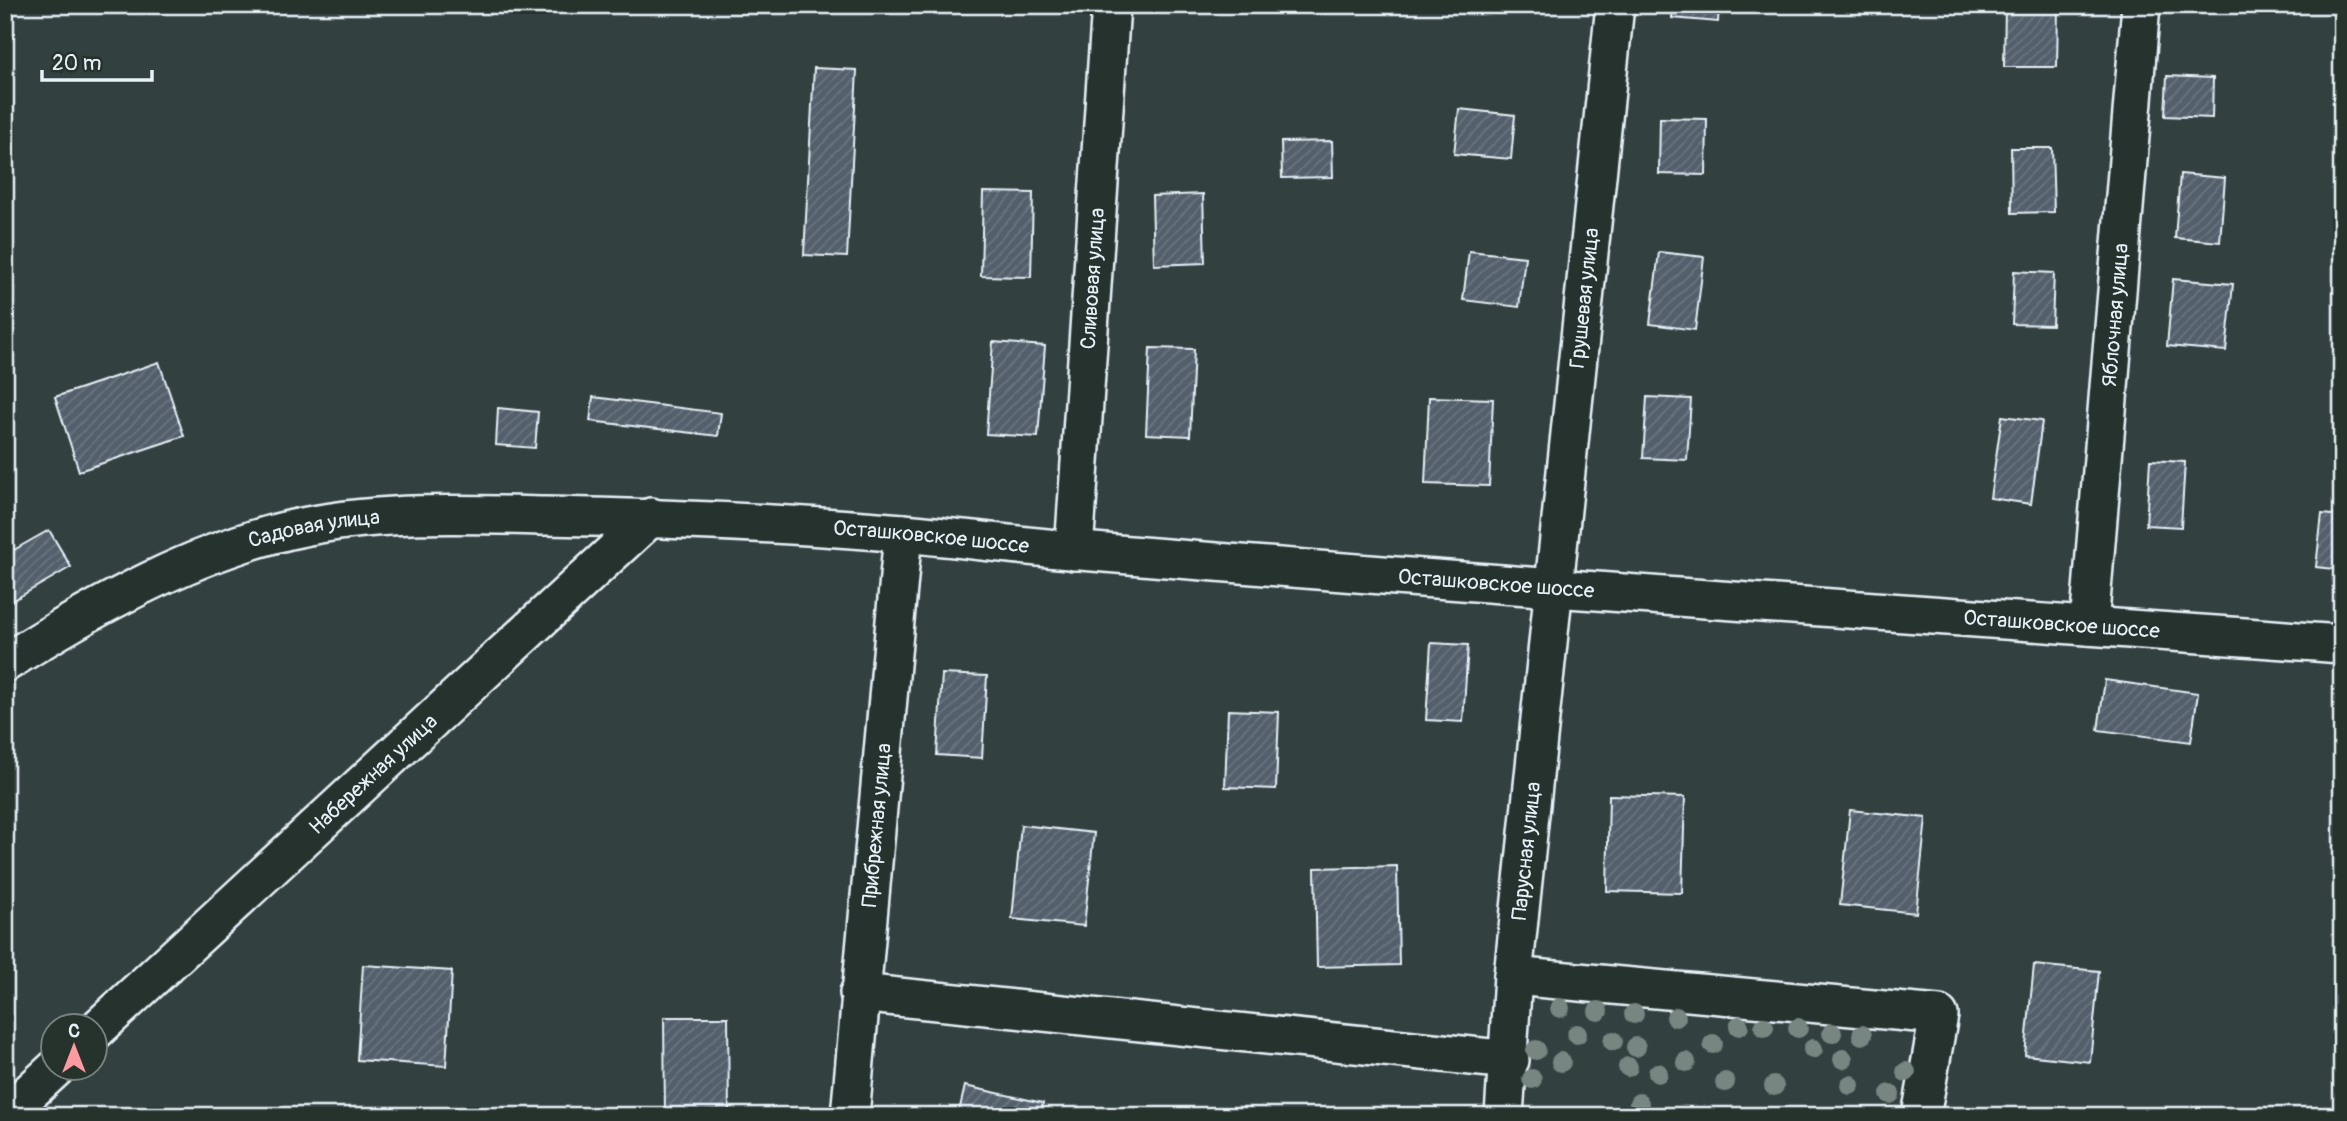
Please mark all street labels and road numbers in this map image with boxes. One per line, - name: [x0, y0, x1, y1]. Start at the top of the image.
- street label: Сливовая улица: [1074, 207, 1111, 350]
- street label: Грушевая улица: [1563, 226, 1605, 370]
- street label: Яблочная улица: [2096, 242, 2135, 388]
- street label: Садовая улица: [245, 503, 381, 554]
- street label: Осташковское шоссе: [832, 514, 1031, 560]
- street label: Осташковское шоссе: [1397, 563, 1596, 604]
- street label: Осташковское шоссе: [1963, 604, 2161, 645]
- street label: Набережная улица: [303, 708, 443, 840]
- street label: Прибрежная улица: [856, 742, 897, 908]
- street label: Парусная улица: [1505, 780, 1547, 921]

